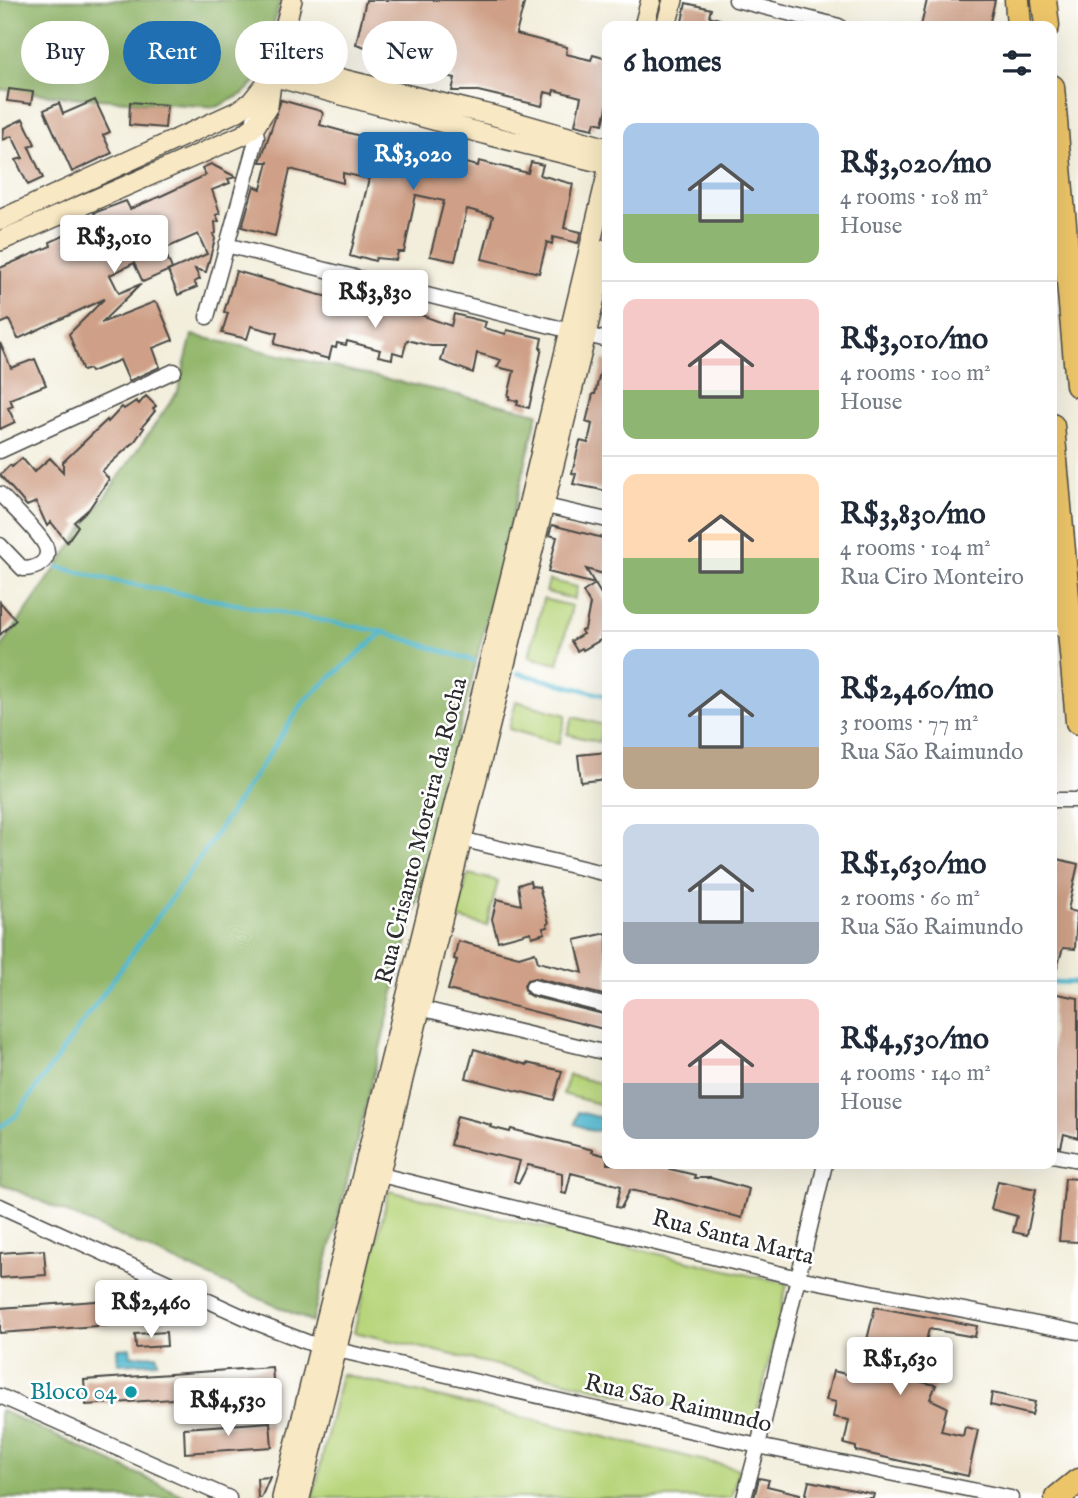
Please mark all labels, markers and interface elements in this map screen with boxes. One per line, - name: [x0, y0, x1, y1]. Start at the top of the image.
- chip: Buy: [21, 21, 109, 84]
- chip: Rent: [123, 21, 221, 84]
- chip: Filters: [235, 21, 348, 84]
- chip: New: [362, 21, 457, 84]
- text: 6 homes: [623, 44, 722, 82]
- icon: filters: [998, 44, 1036, 82]
- pin: R$3,020: [348, 132, 478, 192]
- text: R$3,020: [374, 140, 452, 169]
- text: R$3,020/mo: [840, 145, 991, 183]
- icon: home: [679, 151, 763, 235]
- text: 4 rooms · 108 m²: [840, 183, 988, 212]
- text: House: [840, 212, 902, 241]
- pin: R$3,010: [49, 216, 179, 275]
- text: R$3,010: [76, 223, 152, 252]
- pin: R$3,830: [310, 270, 440, 330]
- text: R$3,830: [338, 278, 412, 307]
- text: R$3,010/mo: [840, 321, 988, 359]
- icon: home: [679, 327, 763, 411]
- text: 4 rooms · 100 m²: [840, 359, 991, 388]
- text: House: [840, 388, 902, 417]
- text: R$3,830/mo: [840, 496, 986, 534]
- icon: home: [679, 502, 763, 586]
- text: 4 rooms · 104 m²: [840, 534, 991, 563]
- text: Rua Ciro Monteiro: [840, 563, 1024, 592]
- text: R$2,460/mo: [840, 671, 994, 709]
- street label: Rua Crisanto Moreira da Rocha: [369, 674, 475, 988]
- icon: home: [679, 677, 763, 761]
- text: 3 rooms · 77 m²: [840, 709, 979, 738]
- text: Rua São Raimundo: [840, 738, 1023, 767]
- text: R$1,630/mo: [840, 846, 987, 884]
- icon: home: [679, 852, 763, 936]
- text: 2 rooms · 60 m²: [840, 884, 980, 913]
- text: Rua São Raimundo: [840, 913, 1023, 942]
- text: R$4,530/mo: [840, 1021, 989, 1059]
- icon: home: [679, 1027, 763, 1111]
- text: 4 rooms · 140 m²: [840, 1059, 991, 1088]
- text: House: [840, 1088, 902, 1117]
- street label: Rua Santa Marta: [649, 1203, 818, 1273]
- pin: R$2,460: [86, 1280, 216, 1340]
- text: R$2,460: [111, 1288, 191, 1317]
- pin: R$1,630: [835, 1338, 965, 1397]
- text: R$1,630: [863, 1345, 937, 1374]
- street label: Rua São Raimundo: [581, 1367, 775, 1441]
- place label: Bloco 04: [30, 1377, 117, 1408]
- pin: R$4,530: [163, 1378, 293, 1438]
- marker: Bloco 04: [123, 1384, 139, 1400]
- text: R$4,530: [190, 1386, 266, 1415]

